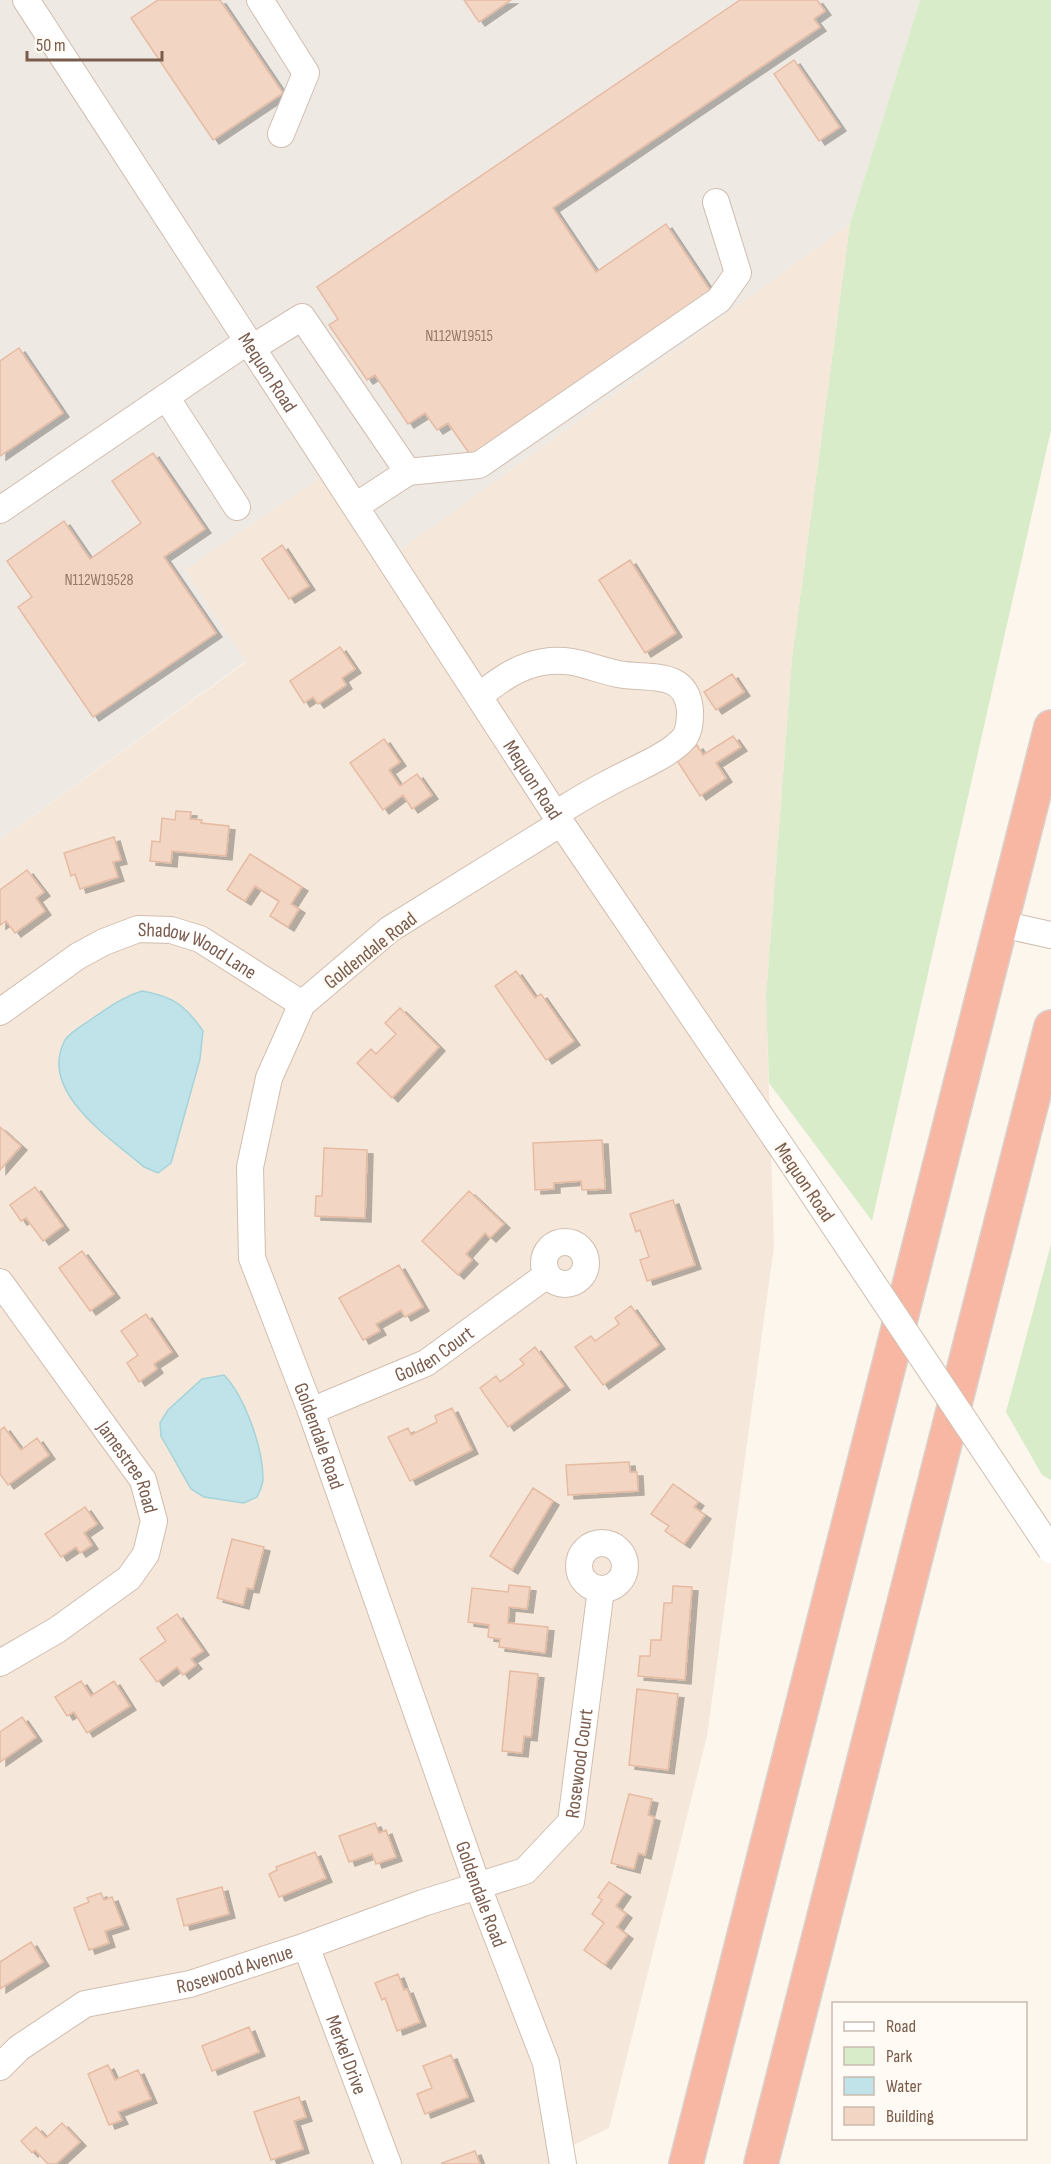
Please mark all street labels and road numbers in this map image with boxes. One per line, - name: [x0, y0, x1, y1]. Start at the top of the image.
- street label: Mequon Road: [233, 329, 302, 417]
- street label: Mequon Road: [497, 736, 567, 825]
- street label: Goldendale Road: [319, 907, 422, 994]
- street label: Shadow Wood Lane: [137, 918, 261, 985]
- street label: Mequon Road: [769, 1139, 839, 1227]
- street label: Golden Court: [391, 1321, 479, 1388]
- street label: Goldendale Road: [288, 1379, 348, 1493]
- street label: Jamestree Road: [91, 1416, 162, 1516]
- street label: Rosewood Court: [561, 1707, 598, 1820]
- street label: Goldendale Road: [450, 1838, 511, 1951]
- street label: Rosewood Avenue: [175, 1940, 296, 1999]
- street label: Merkel Drive: [320, 2012, 372, 2098]

